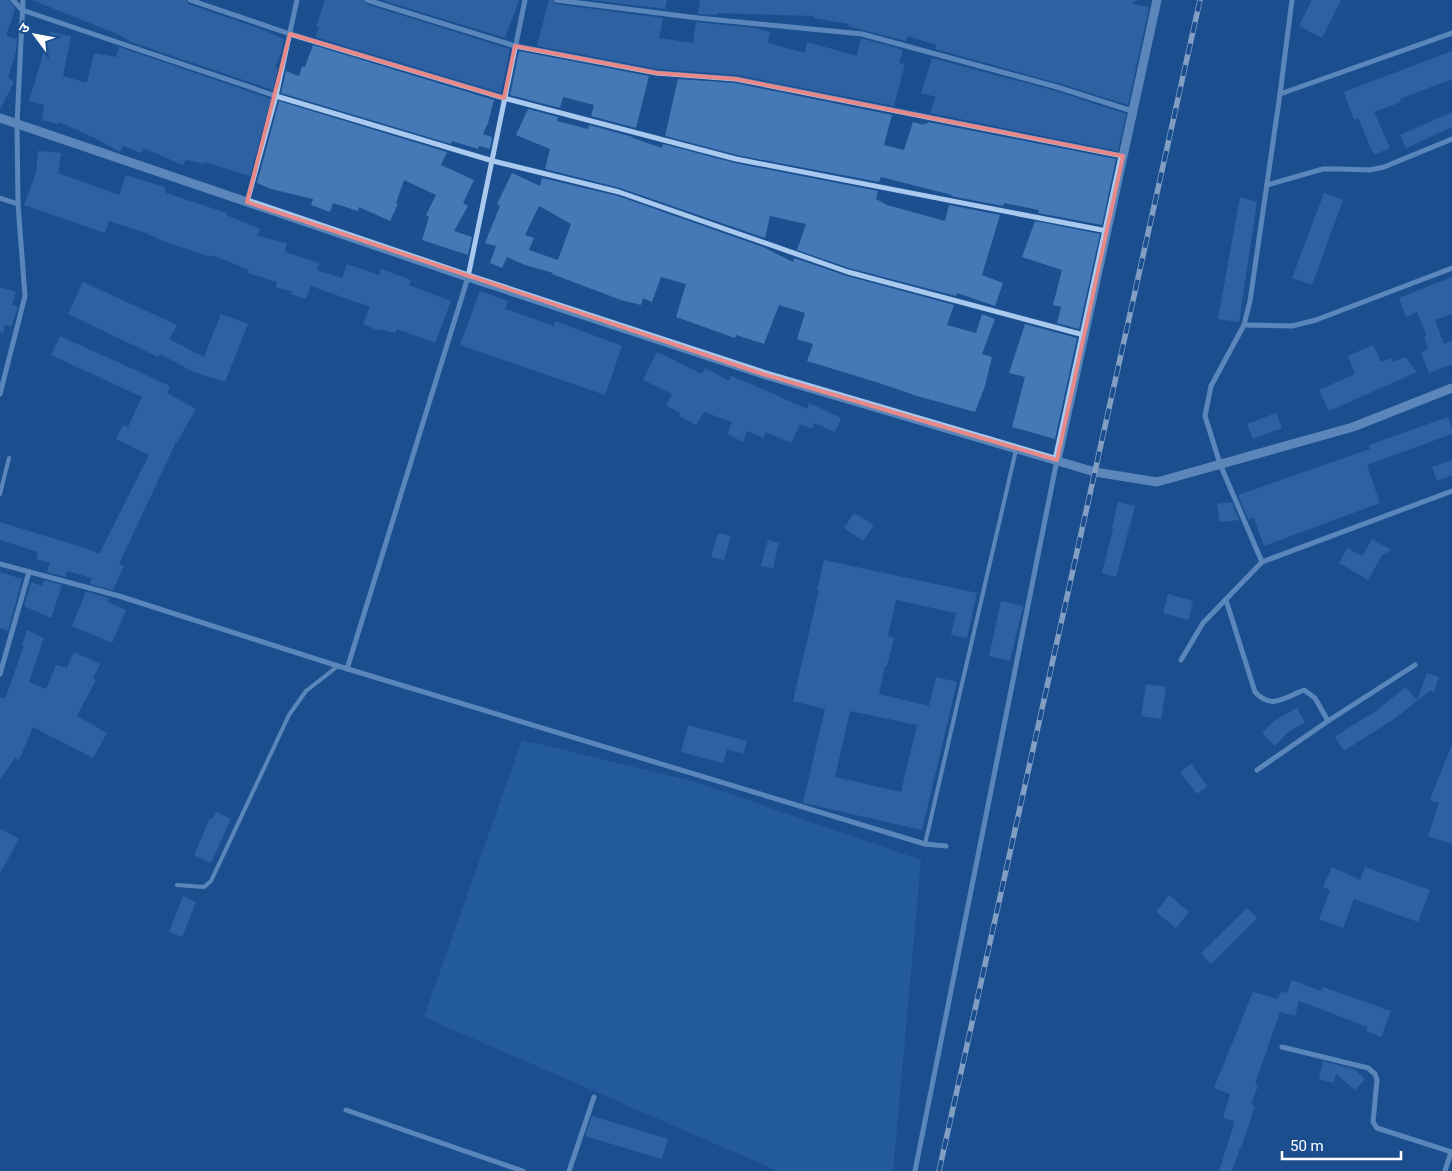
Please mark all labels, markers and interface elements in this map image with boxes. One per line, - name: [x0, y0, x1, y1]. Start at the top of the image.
- north arrow: [10, 10, 60, 60]
- text: उ: [15, 20, 33, 36]
- scale bar: [1282, 1128, 1401, 1160]
- text: 50 m: [1290, 1137, 1324, 1155]

